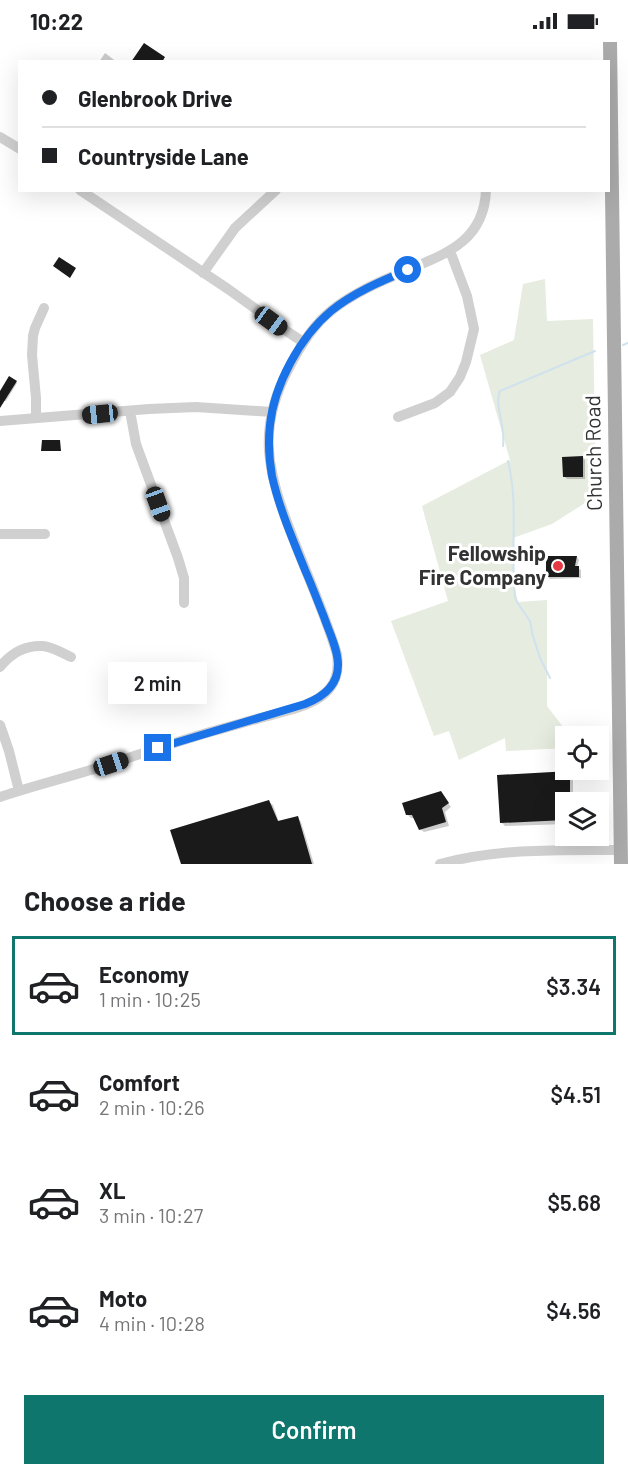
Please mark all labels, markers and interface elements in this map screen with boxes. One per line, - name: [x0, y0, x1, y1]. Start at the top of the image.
- text: 10:22: [30, 8, 83, 34]
- text: Glenbrook Drive: [78, 85, 232, 111]
- text: Countryside Lane: [78, 143, 249, 169]
- route start: [394, 256, 421, 283]
- car: [251, 303, 291, 339]
- street label: Church Road: [579, 395, 606, 511]
- car: [81, 403, 119, 425]
- car: [143, 484, 173, 524]
- place label: Fellowship Fire Company: [419, 540, 546, 589]
- marker: Fellowship Fire Company: [551, 559, 565, 573]
- callout: 2 min: [108, 661, 207, 703]
- text: 2 min: [134, 671, 181, 695]
- map controls: [555, 726, 609, 846]
- button: locate: [555, 726, 609, 780]
- route end: [144, 734, 171, 761]
- car: [91, 750, 131, 778]
- button: layers: [555, 792, 609, 846]
- text: Choose a ride: [24, 884, 186, 916]
- icon: car: [27, 959, 81, 1013]
- text: Economy: [99, 961, 189, 987]
- text: $3.34: [546, 973, 601, 999]
- text: 1 min · 10:25: [99, 987, 201, 1011]
- icon: car: [27, 1067, 81, 1121]
- text: Comfort: [99, 1069, 180, 1095]
- text: $4.51: [551, 1081, 601, 1107]
- text: 2 min · 10:26: [99, 1095, 204, 1119]
- icon: car: [27, 1175, 81, 1229]
- text: XL: [99, 1177, 125, 1203]
- text: $5.68: [547, 1189, 601, 1215]
- text: 3 min · 10:27: [99, 1203, 203, 1227]
- icon: car: [27, 1283, 81, 1337]
- text: Moto: [99, 1285, 147, 1311]
- text: $4.56: [546, 1297, 601, 1323]
- text: 4 min · 10:28: [99, 1311, 205, 1335]
- button: Confirm: [24, 1395, 604, 1464]

